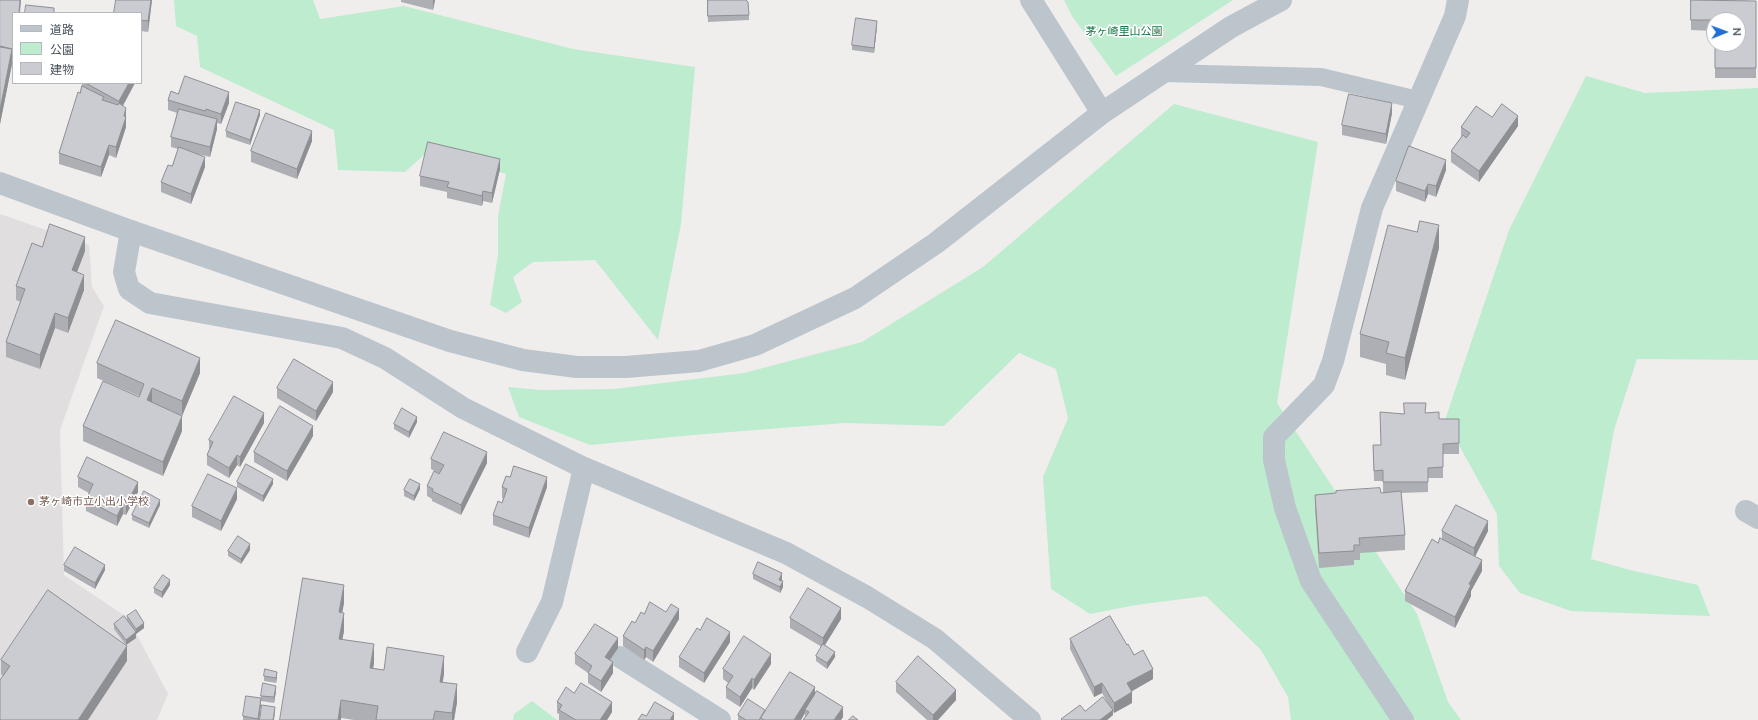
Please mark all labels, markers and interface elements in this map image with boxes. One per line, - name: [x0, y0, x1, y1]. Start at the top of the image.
- legend: [12, 12, 142, 84]
- north arrow: [1706, 12, 1746, 52]
- text: 道路: [50, 22, 74, 37]
- park label: 茅ヶ崎里山公園: [1086, 25, 1162, 39]
- text: N: [1730, 28, 1744, 36]
- text: 公園: [50, 42, 74, 57]
- text: 建物: [50, 62, 74, 77]
- place label: 茅ヶ崎市立小出小学校: [39, 495, 149, 509]
- marker: 茅ヶ崎市立小出小学校: [26, 497, 36, 507]

